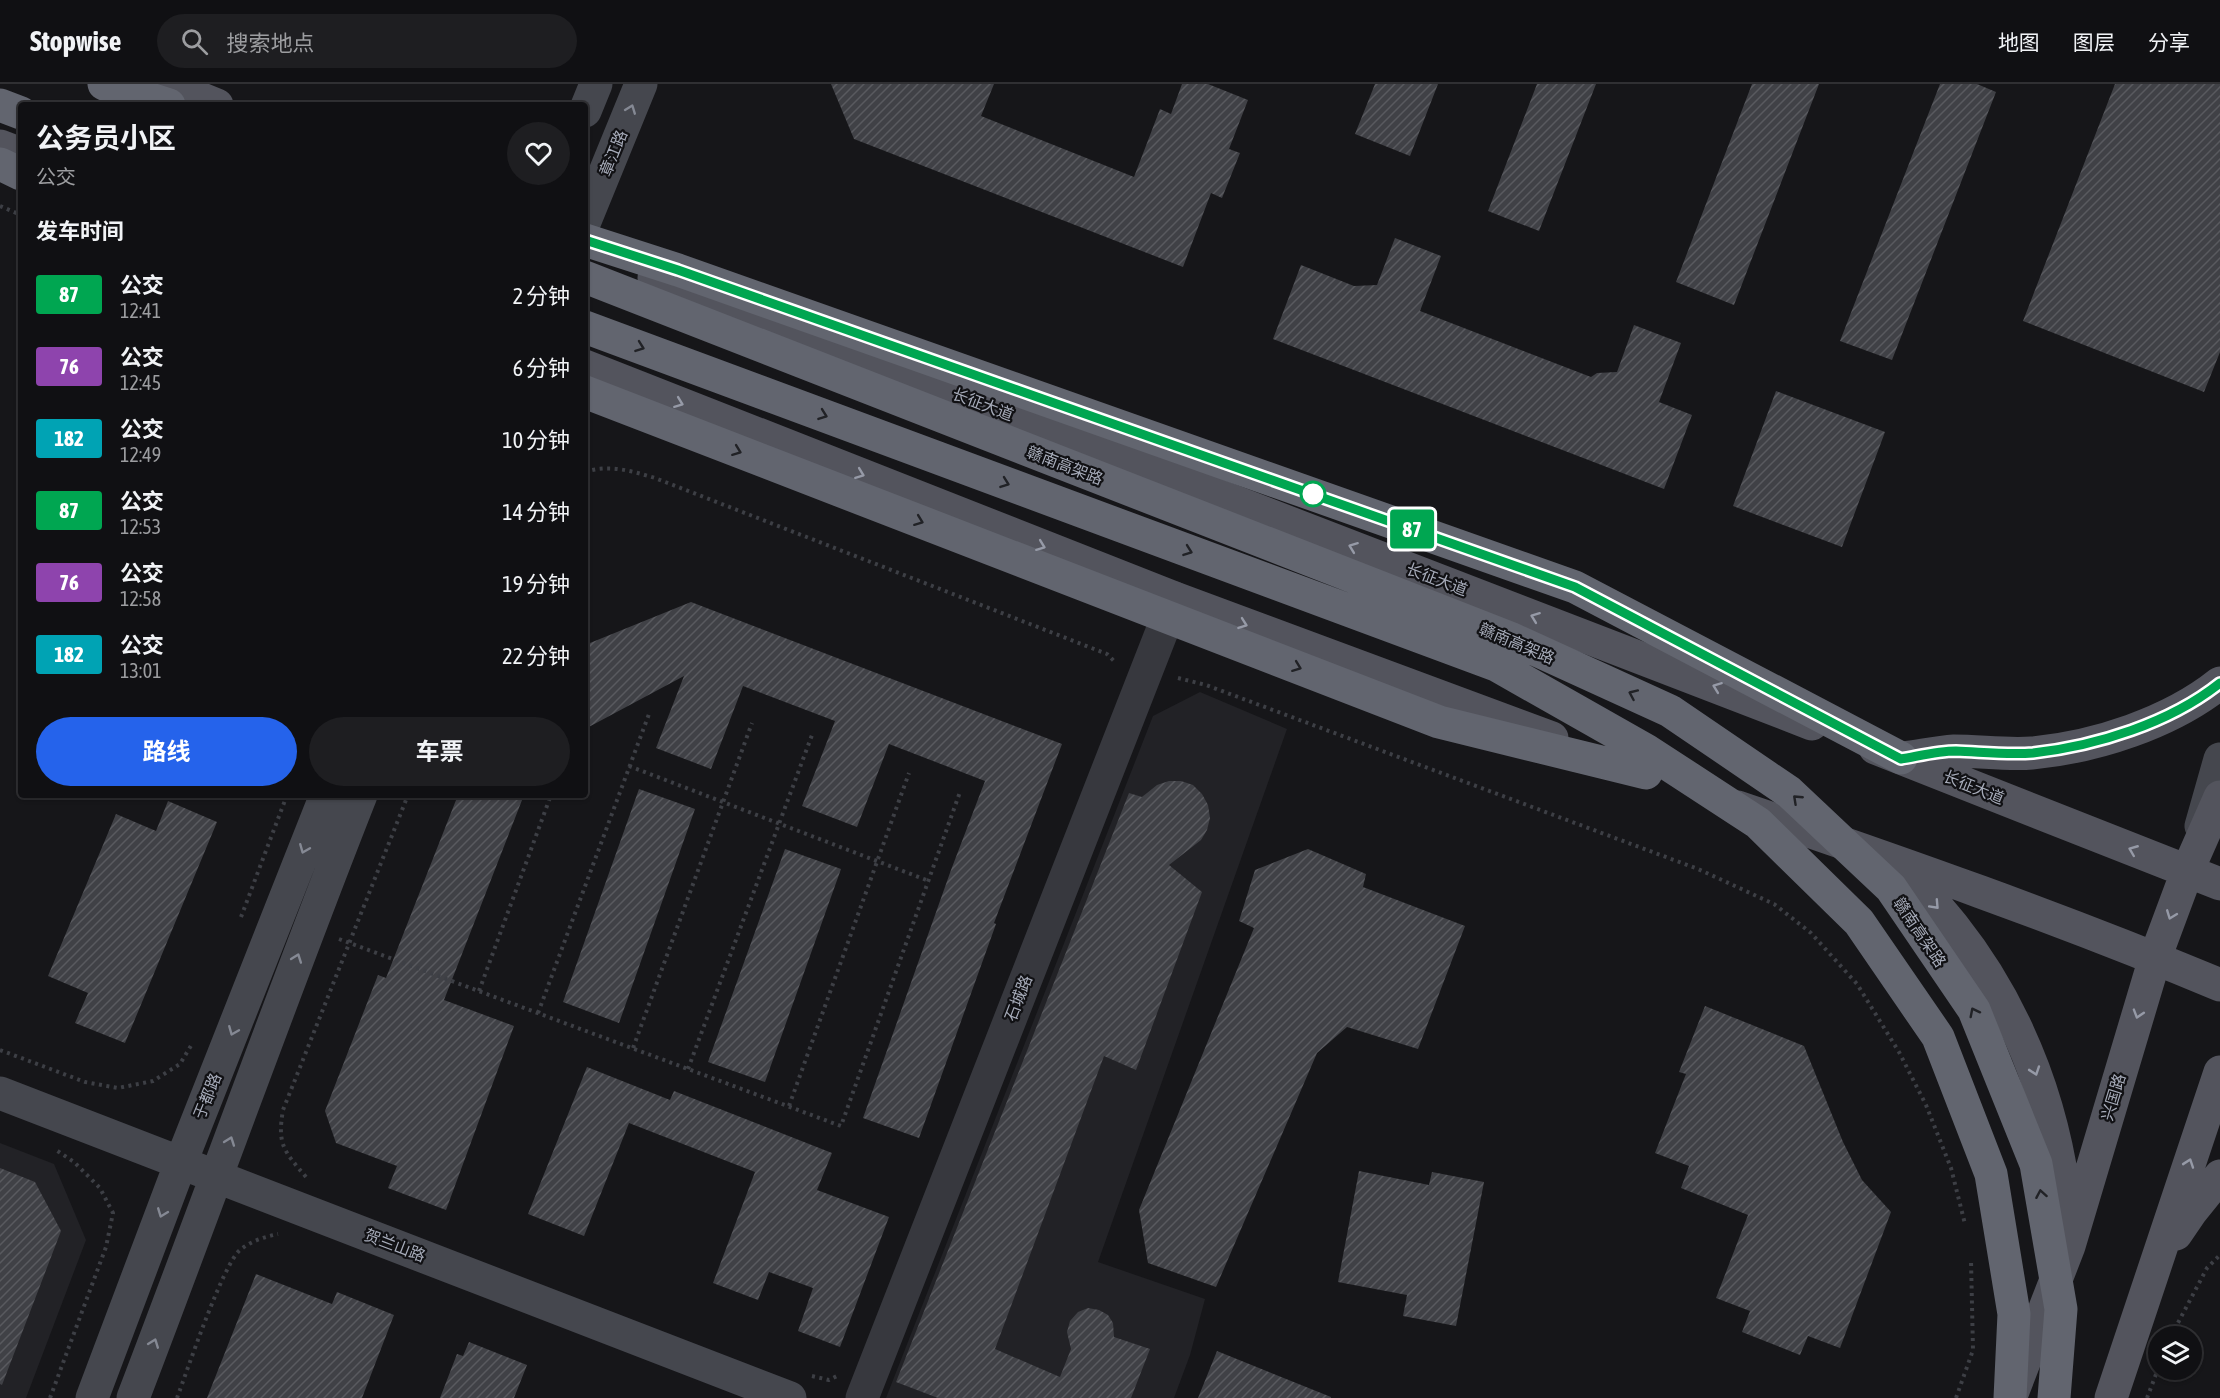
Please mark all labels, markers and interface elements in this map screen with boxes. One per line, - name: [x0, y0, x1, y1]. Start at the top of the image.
- search box: [157, 14, 577, 68]
- text: Stopwise: [30, 25, 121, 57]
- icon: search: [178, 25, 211, 58]
- text: 搜索地点: [226, 30, 314, 56]
- text: 地图: [1998, 30, 2040, 54]
- text: 图层: [2073, 30, 2115, 54]
- text: 分享: [2148, 30, 2190, 54]
- one-way arrow: [624, 104, 636, 115]
- text: 公务员小区: [36, 122, 176, 154]
- button: heart: [507, 122, 570, 185]
- street label: 章江路: [596, 127, 630, 179]
- text: 公交: [36, 165, 76, 188]
- text: 发车时间: [36, 218, 124, 244]
- text: 公交: [120, 272, 164, 298]
- text: 87: [59, 282, 79, 306]
- text: 2 分钟: [513, 283, 570, 309]
- text: 12:41: [120, 299, 161, 322]
- one-way arrow: [634, 340, 645, 352]
- text: 公交: [120, 344, 164, 370]
- text: 76: [59, 354, 79, 378]
- text: 6 分钟: [513, 355, 570, 381]
- text: 12:45: [120, 371, 161, 394]
- street label: 长征大道: [950, 384, 1016, 424]
- one-way arrow: [672, 396, 683, 408]
- one-way arrow: [816, 408, 827, 420]
- text: 公交: [120, 416, 164, 442]
- text: 182: [54, 426, 84, 450]
- text: 10 分钟: [502, 427, 570, 453]
- street label: 赣南高架路: [1024, 442, 1106, 488]
- text: 12:49: [120, 443, 161, 466]
- one-way arrow: [731, 444, 742, 456]
- one-way arrow: [854, 467, 865, 480]
- one-way arrow: [1000, 475, 1010, 488]
- unlabelled marker: [1300, 481, 1326, 507]
- text: 公交: [120, 488, 164, 514]
- text: 87: [59, 498, 79, 522]
- text: 14 分钟: [502, 499, 570, 525]
- line badge: 87: [1385, 510, 1439, 548]
- one-way arrow: [914, 514, 924, 527]
- text: 12:53: [120, 515, 161, 538]
- text: 87: [1402, 517, 1422, 541]
- one-way arrow: [1035, 539, 1046, 551]
- one-way arrow: [1348, 542, 1359, 554]
- one-way arrow: [1182, 543, 1193, 556]
- street label: 长征大道: [1404, 559, 1470, 599]
- text: 公交: [120, 560, 164, 586]
- text: 76: [59, 570, 79, 594]
- text: 19 分钟: [502, 571, 570, 597]
- text: 12:58: [120, 587, 161, 610]
- one-way arrow: [1530, 612, 1541, 624]
- one-way arrow: [1237, 616, 1248, 629]
- street label: 赣南高架路: [1477, 619, 1557, 667]
- text: 公交: [120, 632, 164, 658]
- text: 182: [54, 642, 84, 666]
- text: 22 分钟: [502, 643, 570, 669]
- text: 13:01: [120, 659, 162, 682]
- one-way arrow: [1291, 660, 1302, 673]
- one-way arrow: [1712, 682, 1723, 694]
- one-way arrow: [1629, 689, 1640, 701]
- button: 路线: [36, 717, 297, 786]
- button: 车票: [309, 717, 570, 786]
- street label: 长征大道: [1941, 767, 2007, 807]
- one-way arrow: [1793, 795, 1804, 806]
- one-way arrow: [299, 843, 311, 854]
- one-way arrow: [2128, 845, 2139, 858]
- street label: 赣南高架路: [1890, 894, 1950, 970]
- one-way arrow: [1928, 898, 1939, 908]
- one-way arrow: [2166, 909, 2178, 920]
- one-way arrow: [290, 953, 303, 964]
- street label: 石城路: [1001, 972, 1035, 1024]
- one-way arrow: [1970, 1008, 1981, 1018]
- one-way arrow: [2133, 1008, 2145, 1019]
- one-way arrow: [227, 1025, 240, 1036]
- one-way arrow: [2027, 1065, 2040, 1076]
- street label: 于都路: [190, 1070, 224, 1122]
- street label: 兴国路: [2097, 1071, 2129, 1123]
- one-way arrow: [223, 1136, 236, 1147]
- one-way arrow: [2182, 1158, 2195, 1169]
- one-way arrow: [2036, 1190, 2048, 1199]
- one-way arrow: [156, 1207, 169, 1217]
- street label: 贺兰山路: [362, 1225, 428, 1265]
- map controls: [2148, 1326, 2202, 1380]
- button: layers: [2148, 1326, 2202, 1380]
- one-way arrow: [147, 1338, 159, 1349]

